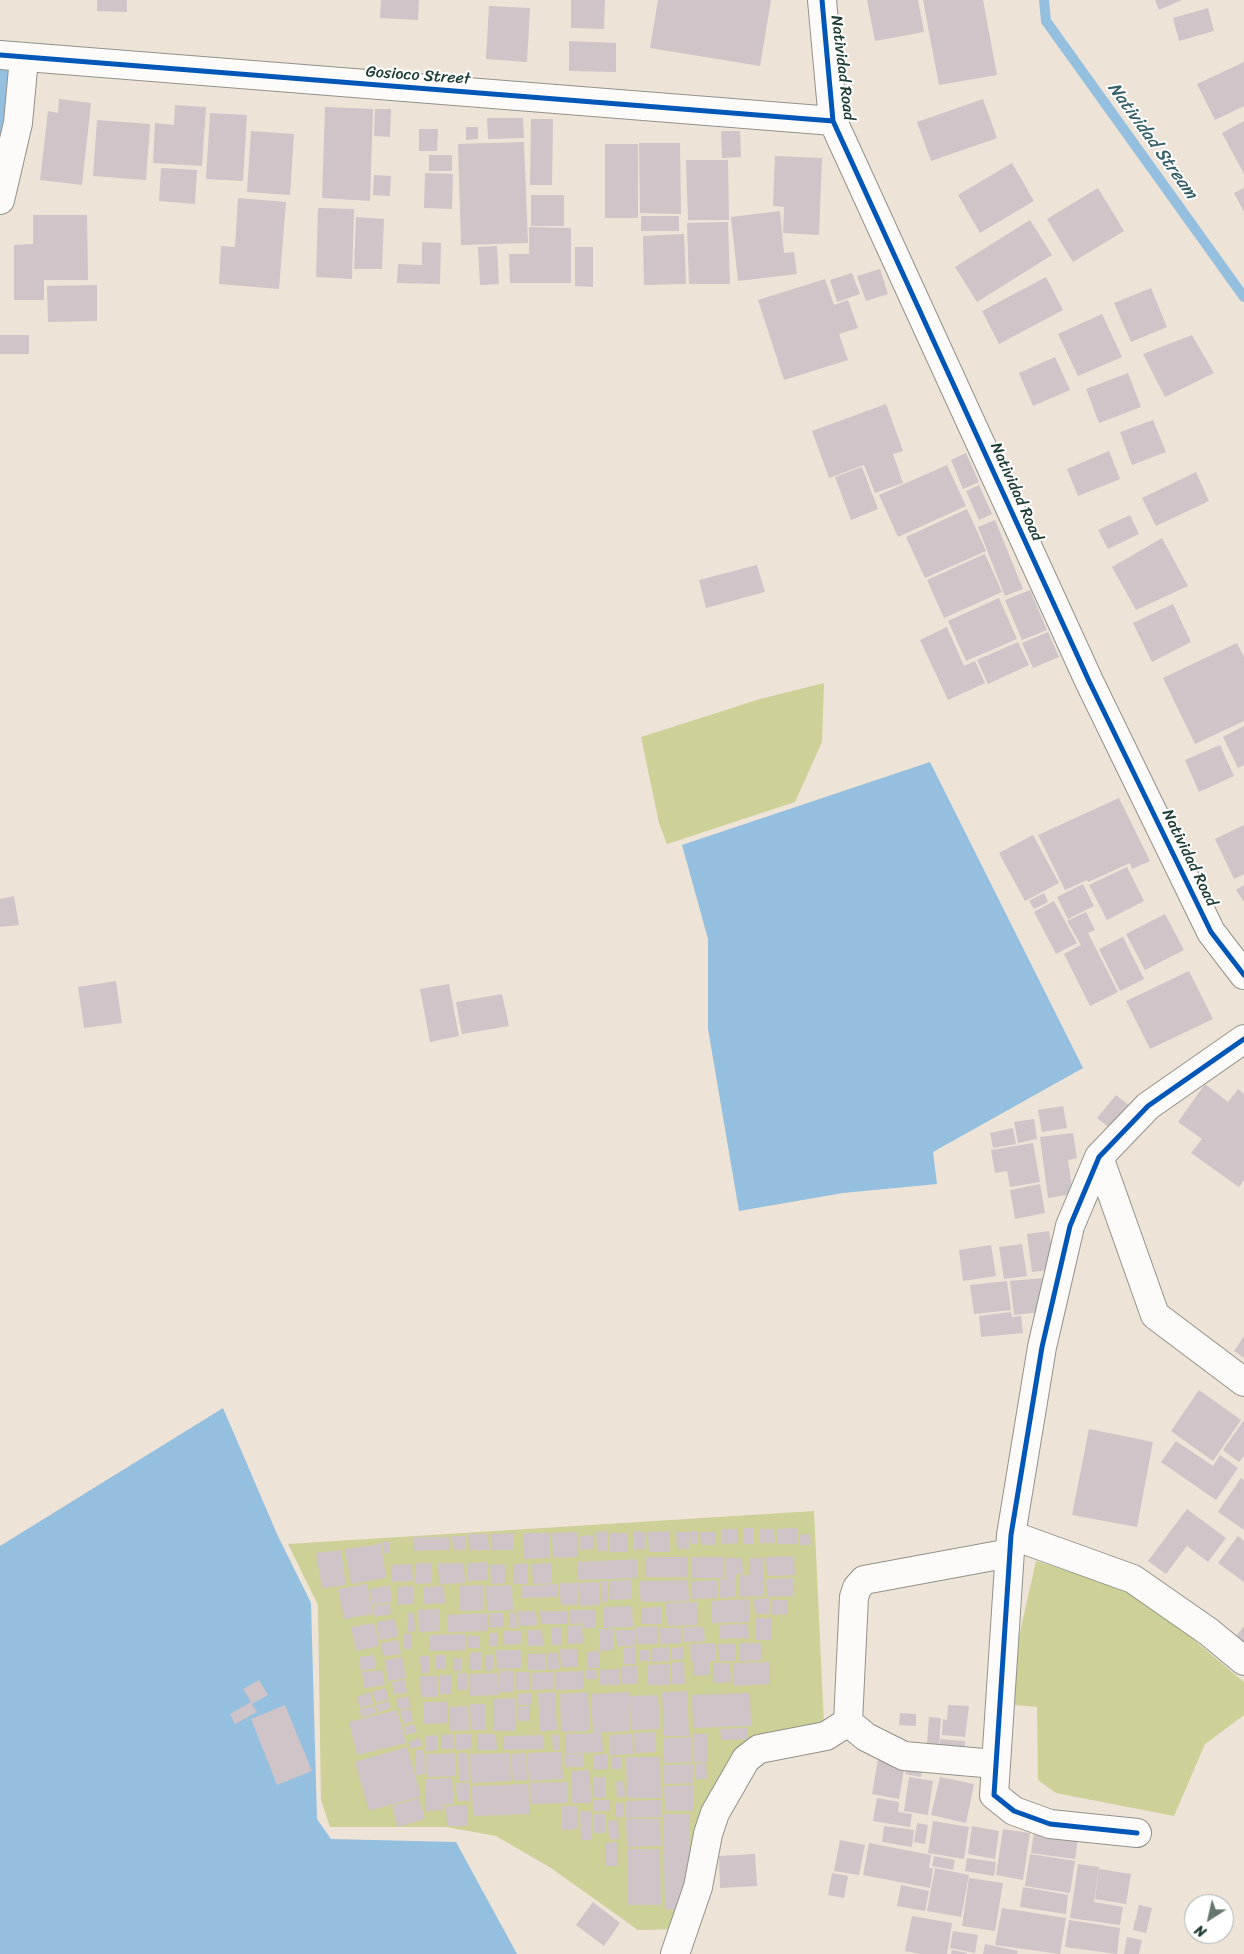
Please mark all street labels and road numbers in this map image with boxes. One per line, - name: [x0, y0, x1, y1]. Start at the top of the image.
- street label: Natividad Road: [826, 14, 858, 122]
- street label: Gosioco Street: [365, 63, 471, 89]
- street label: Natividad Road: [986, 440, 1046, 544]
- street label: Natividad Road: [1157, 806, 1221, 910]

